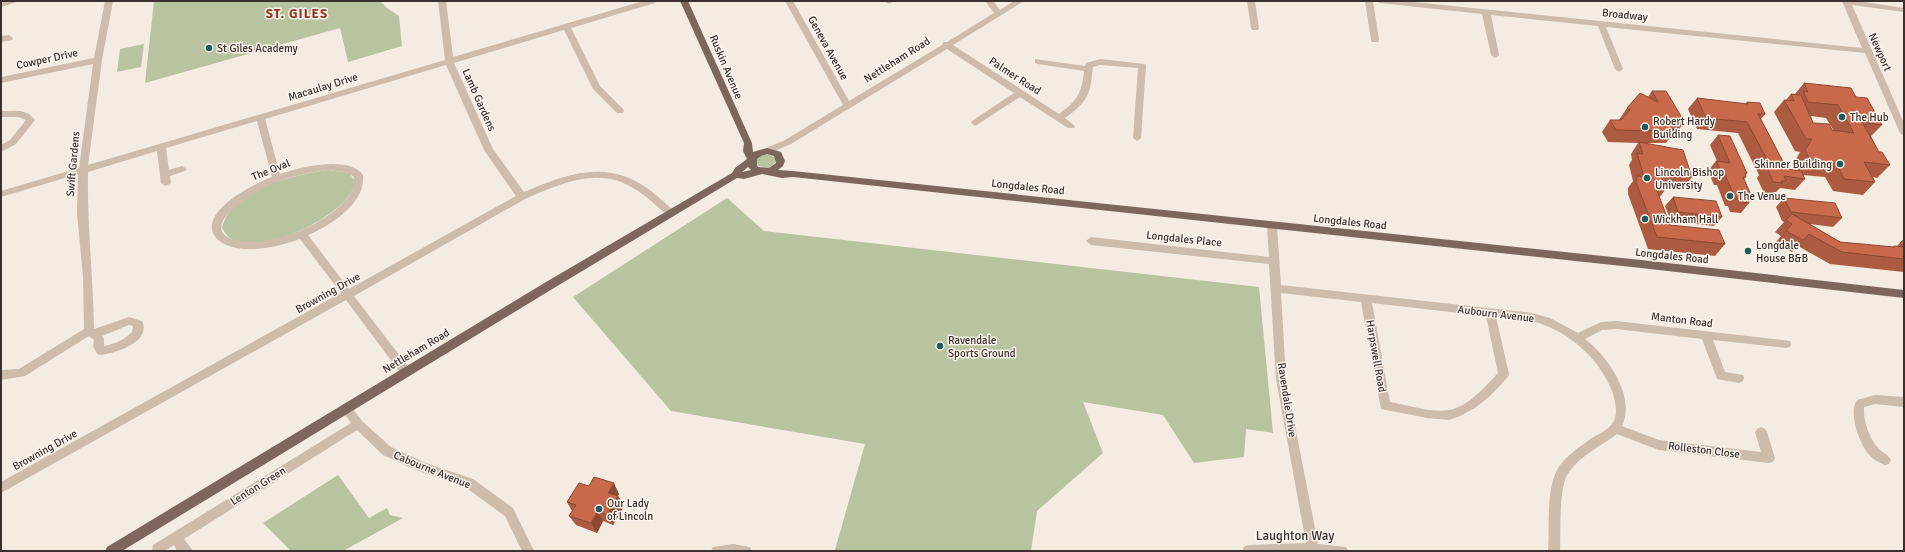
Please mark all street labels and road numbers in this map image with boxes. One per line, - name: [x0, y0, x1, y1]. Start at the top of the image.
- street label: Broadway: [1602, 6, 1649, 24]
- street label: Geneva Avenue: [805, 14, 851, 82]
- street label: Newport: [1866, 31, 1894, 73]
- street label: Ruskin Avenue: [707, 33, 745, 101]
- street label: Nettleham Road: [861, 34, 933, 86]
- street label: Cowper Drive: [15, 46, 79, 72]
- street label: Palmer Road: [987, 54, 1043, 98]
- street label: Lamb Gardens: [459, 67, 499, 133]
- street label: Macaulay Drive: [287, 70, 359, 104]
- street label: Swift Gardens: [64, 131, 82, 197]
- street label: The Oval: [250, 156, 292, 184]
- street label: Longdales Road: [991, 177, 1066, 197]
- street label: Longdales Road: [1313, 212, 1388, 232]
- street label: Longdales Place: [1146, 229, 1222, 249]
- street label: Longdales Road: [1635, 246, 1710, 266]
- street label: Browning Drive: [293, 270, 363, 316]
- street label: Aubourn Avenue: [1457, 303, 1535, 325]
- street label: Manton Road: [1650, 310, 1714, 330]
- street label: Harpswell Road: [1363, 319, 1389, 393]
- street label: Nettleham Road: [380, 326, 452, 376]
- street label: Ravendale Drive: [1275, 362, 1299, 438]
- street label: Browning Drive: [10, 427, 80, 473]
- street label: Rolleston Close: [1667, 439, 1741, 461]
- street label: Cabourne Avenue: [392, 449, 472, 491]
- street label: Lenton Green: [228, 464, 288, 508]
- street label: Laughton Way: [1256, 528, 1334, 544]

